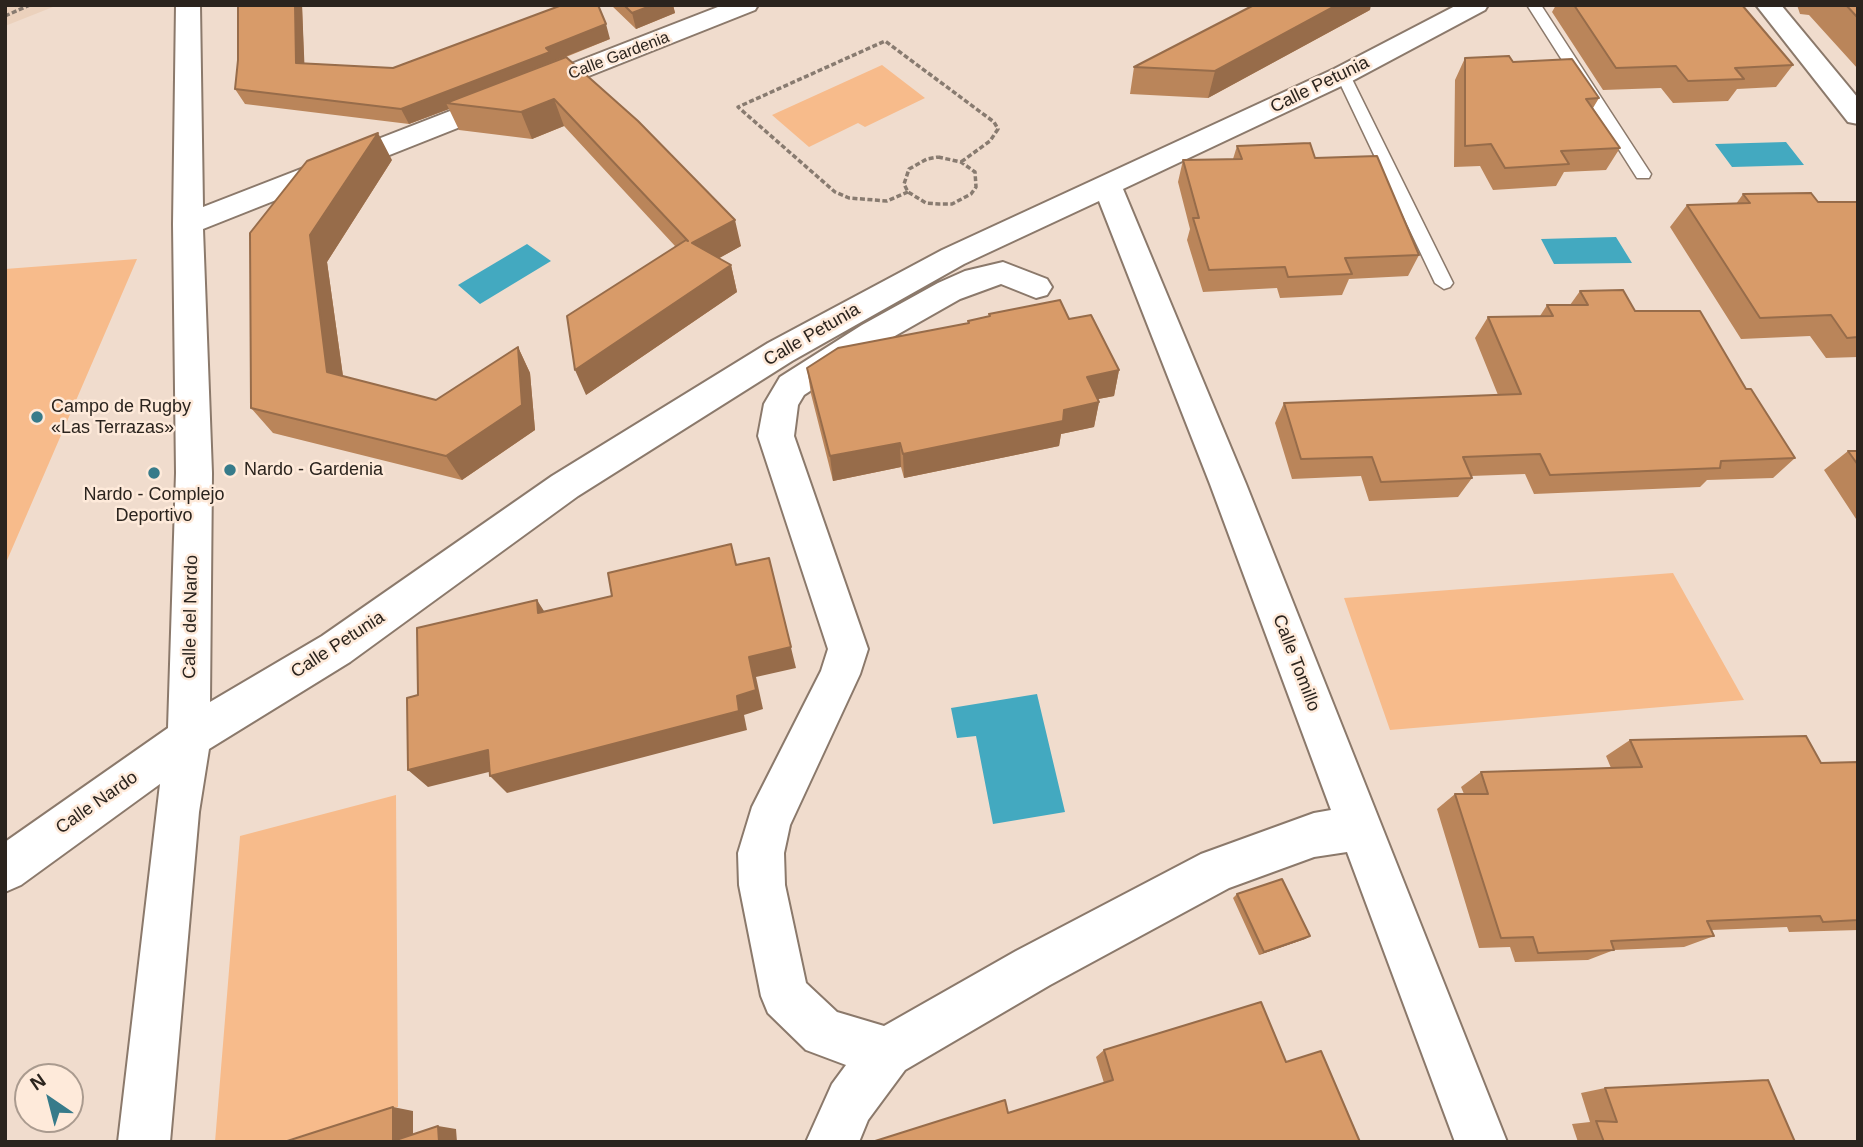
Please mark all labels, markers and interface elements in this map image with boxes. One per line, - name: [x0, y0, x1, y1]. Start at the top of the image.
- street label: Calle Gardenia: [566, 28, 672, 84]
- street label: Calle Petunia: [1267, 52, 1373, 118]
- street label: Calle Petunia: [760, 299, 864, 371]
- place label: Campo de Rugby «Las Terrazas»: [51, 396, 191, 438]
- marker: Campo de Rugby «Las Terrazas»: [29, 409, 45, 425]
- place label: Nardo - Gardenia: [244, 459, 383, 481]
- marker: Nardo - Gardenia: [222, 462, 238, 478]
- marker: Nardo - Complejo Deportivo: [146, 465, 162, 481]
- place label: Nardo - Complejo Deportivo: [83, 484, 225, 526]
- street label: Calle del Nardo: [179, 555, 203, 679]
- street label: Calle Petunia: [287, 607, 389, 683]
- street label: Calle Tomillo: [1268, 612, 1324, 714]
- street label: Calle Nardo: [52, 767, 142, 839]
- north arrow: [14, 1063, 84, 1133]
- text: N: [26, 1069, 49, 1095]

